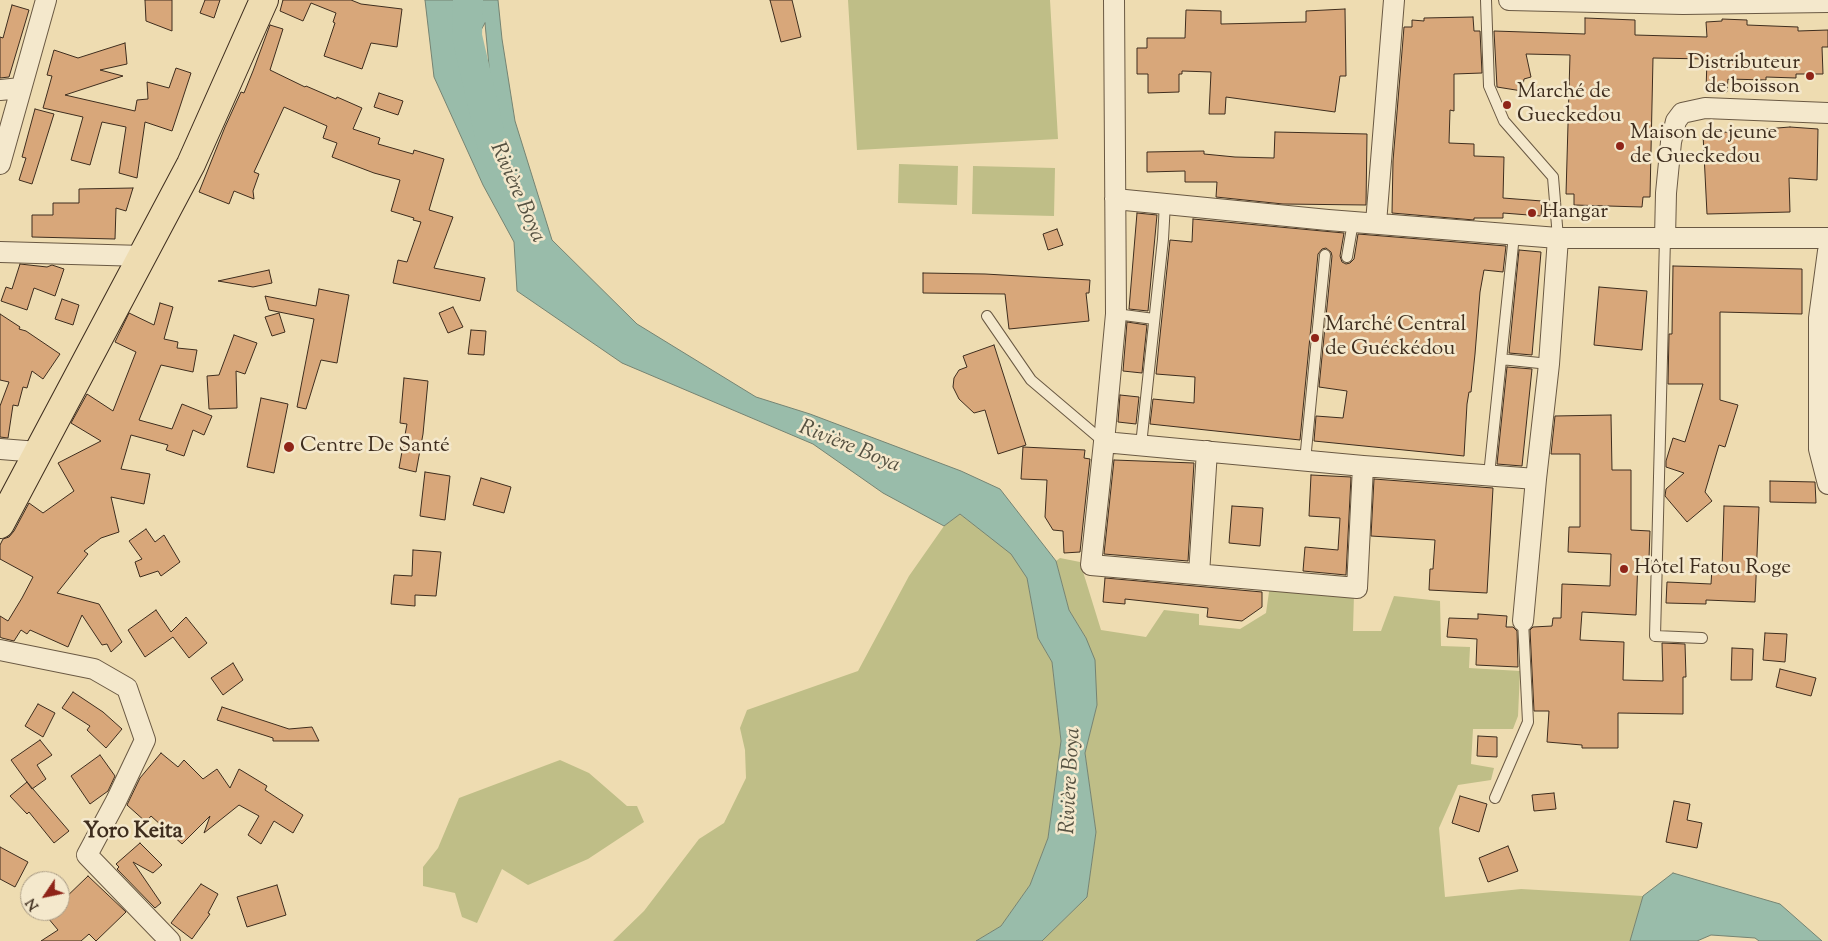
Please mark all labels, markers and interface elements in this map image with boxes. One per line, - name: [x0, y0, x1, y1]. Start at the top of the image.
- place label: Distributeur de boisson: [1688, 51, 1800, 101]
- marker: Distributeur de boisson: [1804, 70, 1816, 82]
- place label: Marché de Gueckedou: [1517, 80, 1622, 130]
- marker: Marché de Gueckedou: [1501, 99, 1513, 111]
- place label: Maison de jeune de Gueckedou: [1630, 121, 1777, 171]
- water label: Rivière Boya: [482, 139, 550, 247]
- marker: Maison de jeune de Gueckedou: [1614, 140, 1626, 152]
- place label: Hangar: [1542, 200, 1608, 226]
- marker: Hangar: [1526, 207, 1538, 219]
- place label: Marché Central de Guéckédou: [1325, 313, 1466, 363]
- marker: Marché Central de Guéckédou: [1309, 332, 1321, 344]
- water label: Rivière Boya: [795, 416, 903, 480]
- place label: Centre De Santé: [300, 434, 450, 460]
- marker: Centre De Santé: [282, 440, 296, 454]
- place label: Hôtel Fatou Roge: [1634, 556, 1791, 582]
- marker: Hôtel Fatou Roge: [1618, 563, 1630, 575]
- water label: Rivière Boya: [1056, 727, 1088, 835]
- district label: Yoro Keita: [83, 820, 183, 846]
- north arrow: [20, 871, 70, 921]
- text: N: [22, 894, 45, 914]

